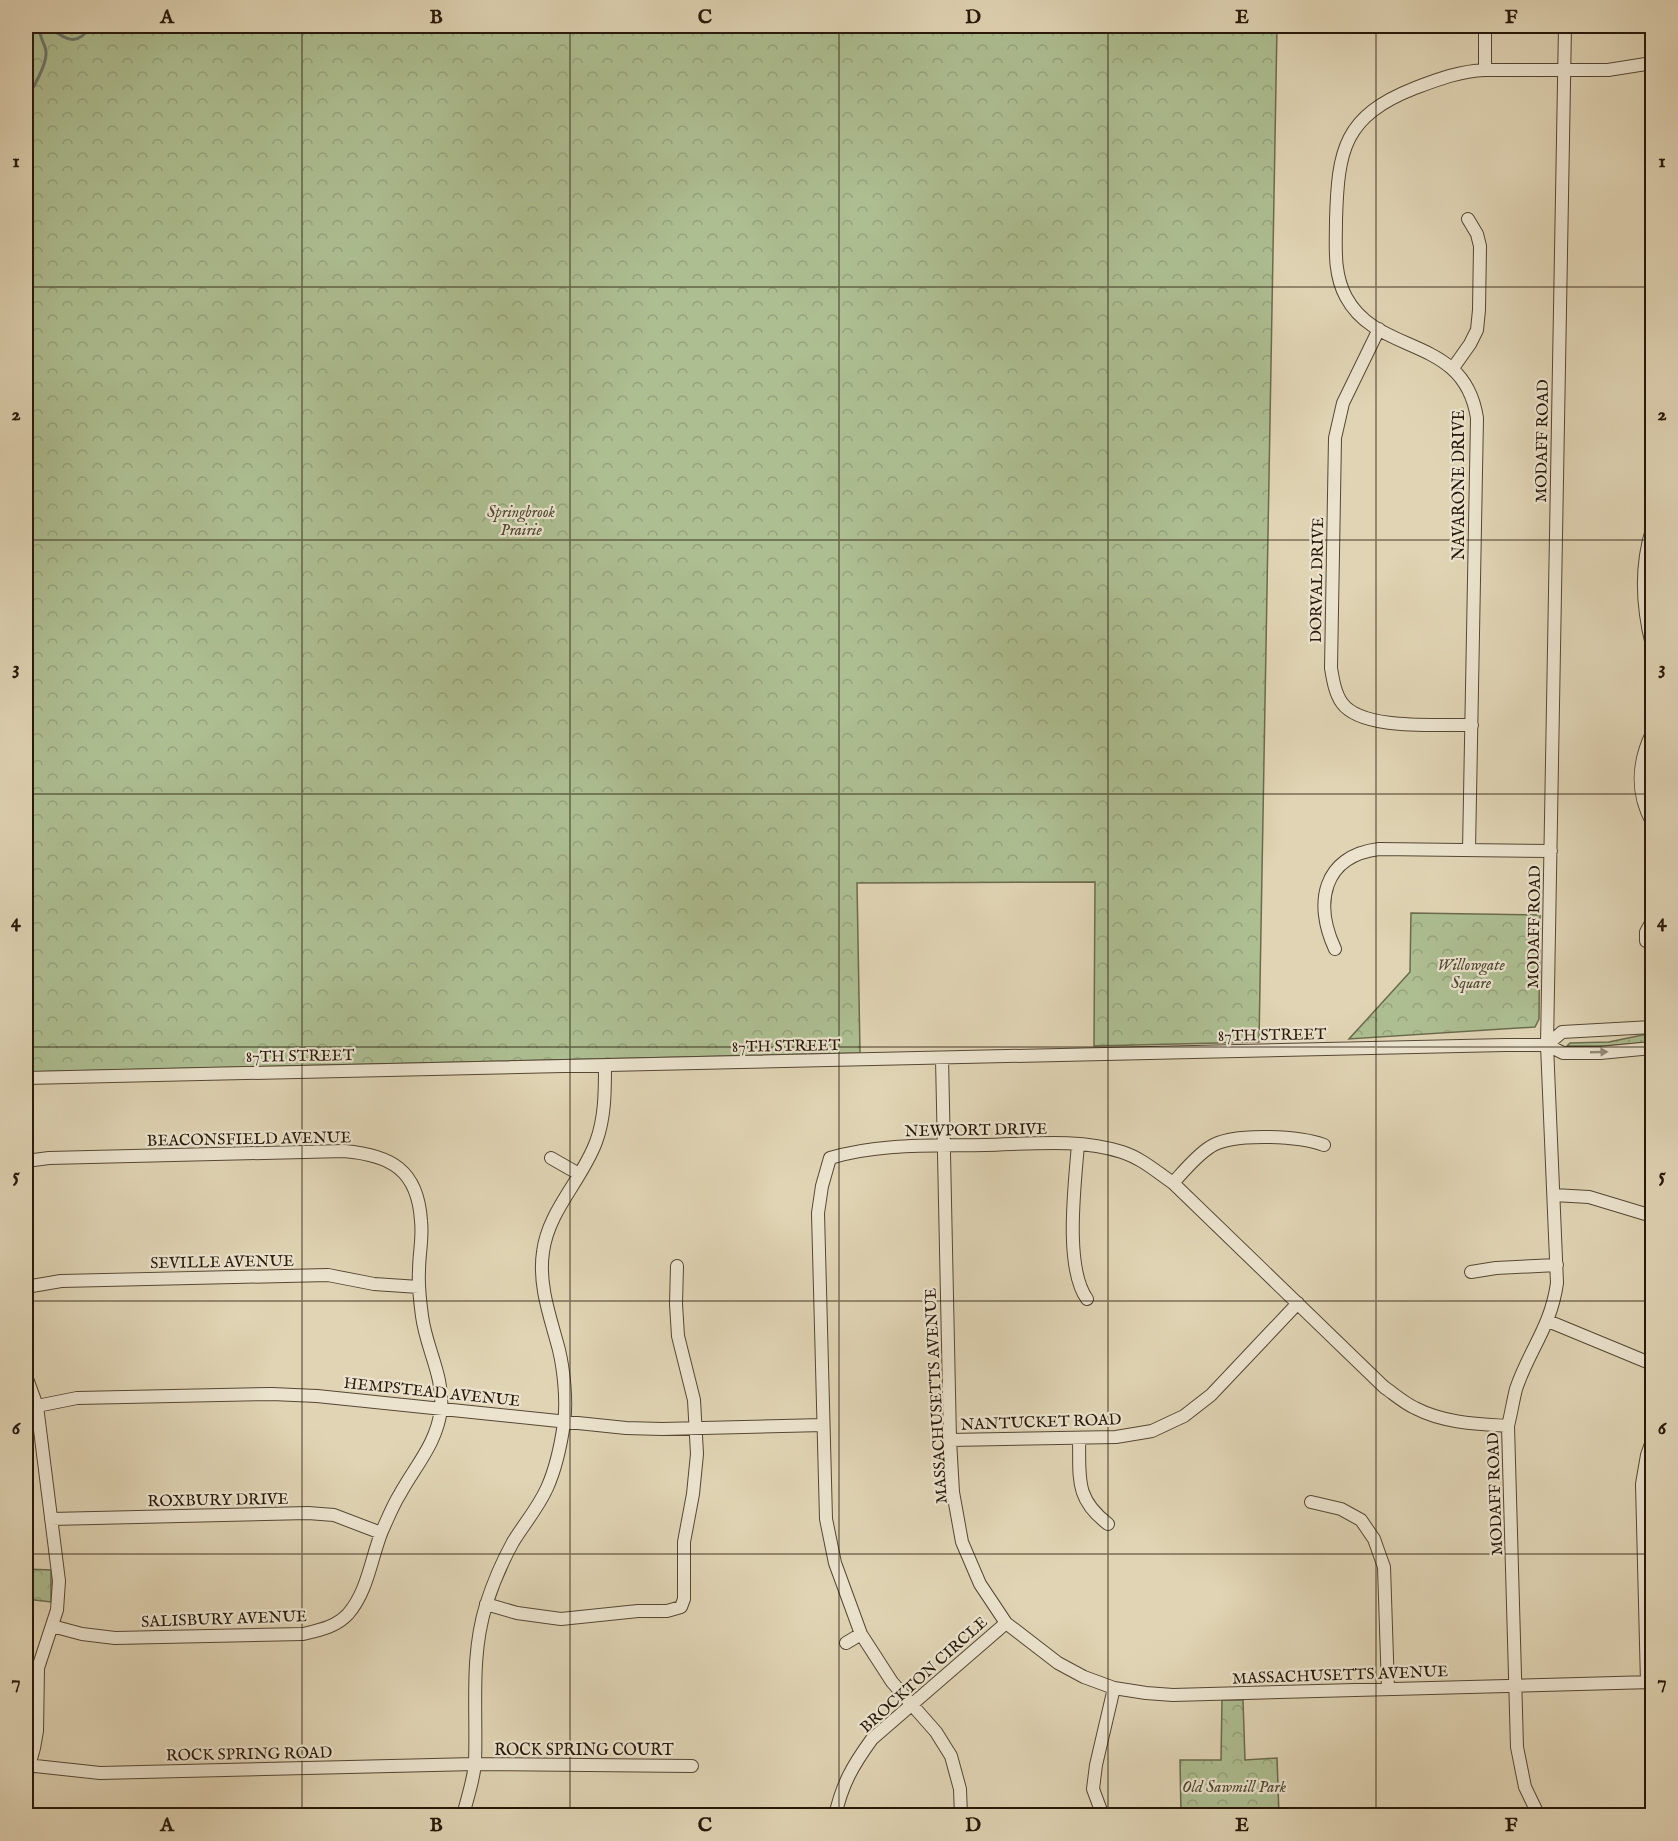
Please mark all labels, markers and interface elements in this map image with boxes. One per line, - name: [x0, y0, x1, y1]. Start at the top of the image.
- text: A: [159, 5, 175, 30]
- text: B: [429, 5, 443, 30]
- text: C: [698, 5, 712, 30]
- text: D: [965, 5, 981, 30]
- text: E: [1235, 5, 1249, 30]
- text: F: [1505, 5, 1518, 30]
- text: 1: [12, 149, 20, 174]
- text: 1: [1658, 149, 1666, 174]
- street label: MODAFF ROAD: [1532, 379, 1554, 503]
- text: 2: [11, 402, 21, 427]
- text: 2: [1657, 402, 1667, 427]
- street label: NAVARONE DRIVE: [1450, 410, 1470, 560]
- park label: Springbrook Prairie: [487, 503, 556, 541]
- street label: DORVAL DRIVE: [1307, 517, 1329, 643]
- text: 3: [12, 656, 20, 681]
- text: 3: [1658, 656, 1666, 681]
- street label: MODAFF ROAD: [1524, 865, 1546, 989]
- text: 4: [11, 909, 22, 934]
- text: 4: [1657, 909, 1668, 934]
- park label: Willowgate Square: [1437, 956, 1505, 994]
- street label: 87TH STREET: [1218, 1025, 1327, 1047]
- street label: 87TH STREET: [732, 1036, 841, 1058]
- street label: 87TH STREET: [246, 1046, 355, 1068]
- one-way arrow: [1589, 1048, 1608, 1057]
- street label: NEWPORT DRIVE: [905, 1120, 1047, 1142]
- street label: BEACONSFIELD AVENUE: [147, 1128, 351, 1152]
- text: 5: [12, 1163, 20, 1188]
- text: 5: [1658, 1163, 1666, 1188]
- street label: SEVILLE AVENUE: [150, 1252, 294, 1274]
- street label: MASSACHUSETTS AVENUE: [921, 1287, 953, 1504]
- street label: HEMPSTEAD AVENUE: [343, 1374, 521, 1412]
- street label: NANTUCKET ROAD: [960, 1410, 1122, 1436]
- text: 6: [12, 1416, 22, 1441]
- text: 6: [1658, 1416, 1668, 1441]
- street label: MODAFF ROAD: [1484, 1432, 1508, 1556]
- street label: ROXBURY DRIVE: [147, 1490, 289, 1512]
- street label: SALISBURY AVENUE: [141, 1607, 307, 1633]
- street label: BROCKTON CIRCLE: [857, 1613, 992, 1738]
- street label: MASSACHUSETTS AVENUE: [1232, 1662, 1448, 1690]
- text: 7: [11, 1670, 21, 1695]
- text: 7: [1657, 1670, 1667, 1695]
- street label: ROCK SPRING COURT: [494, 1741, 674, 1761]
- street label: ROCK SPRING ROAD: [166, 1744, 332, 1766]
- park label: Old Sawmill Park: [1182, 1778, 1287, 1798]
- text: A: [159, 1813, 175, 1838]
- text: B: [429, 1813, 443, 1838]
- text: C: [698, 1813, 712, 1838]
- text: D: [965, 1813, 981, 1838]
- text: E: [1235, 1813, 1249, 1838]
- text: F: [1505, 1813, 1518, 1838]

